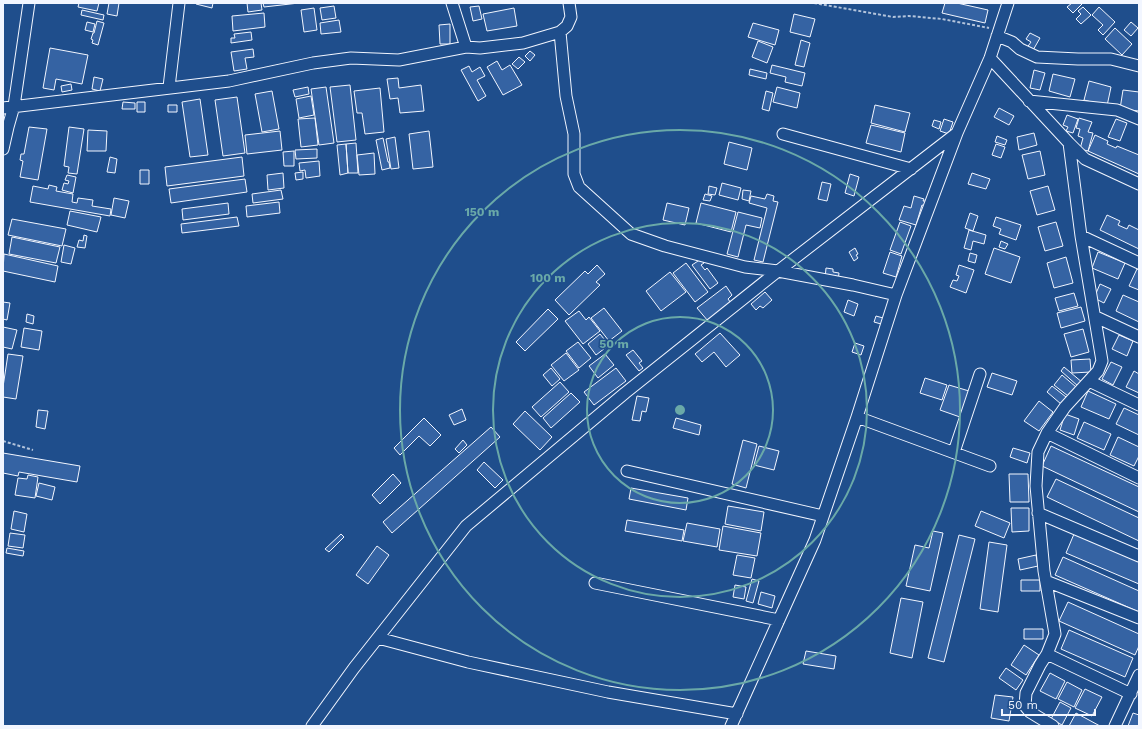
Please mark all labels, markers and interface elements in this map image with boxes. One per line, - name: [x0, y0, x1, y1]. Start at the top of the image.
- text: 150 m: [465, 205, 499, 219]
- text: 100 m: [530, 271, 566, 285]
- text: 50 m: [599, 337, 629, 351]
- centre of rings: [673, 403, 687, 417]
- scale bar: [1002, 691, 1095, 717]
- text: 50 m: [1008, 698, 1038, 712]

